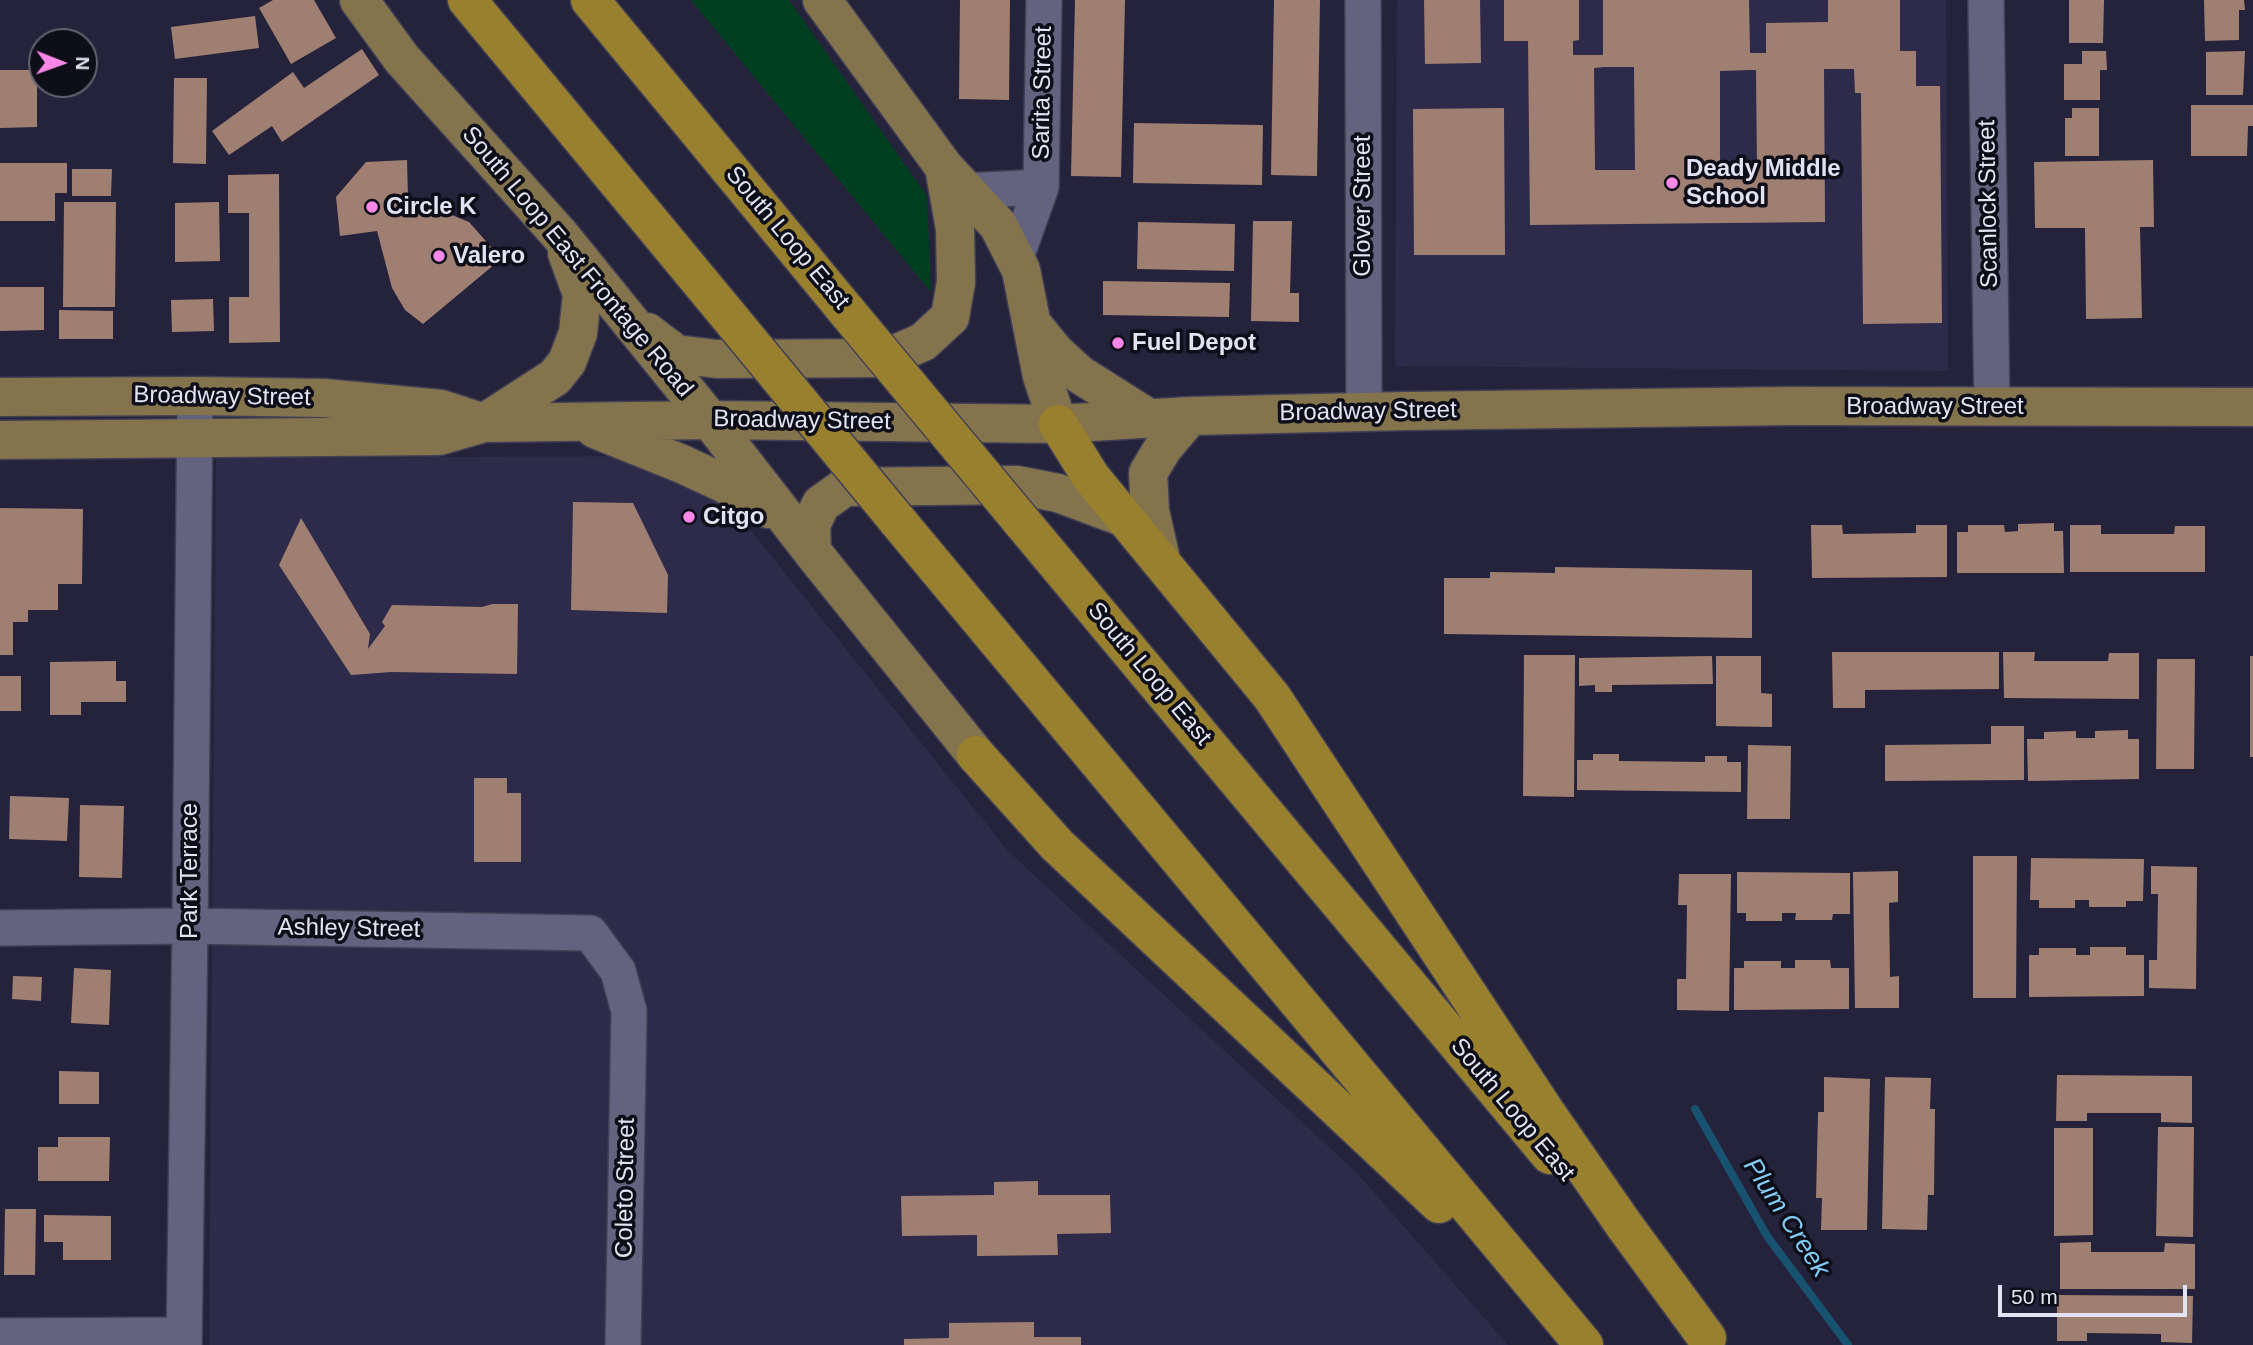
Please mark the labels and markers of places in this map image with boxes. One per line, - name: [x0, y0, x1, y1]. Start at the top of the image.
- place label: Deady Middle School: [1686, 155, 1841, 211]
- marker: Deady Middle School: [1664, 175, 1680, 191]
- place label: Circle K: [386, 193, 477, 221]
- marker: Circle K: [364, 199, 380, 215]
- place label: Valero: [453, 242, 525, 270]
- marker: Valero: [431, 248, 447, 264]
- place label: Fuel Depot: [1132, 329, 1256, 357]
- marker: Fuel Depot: [1110, 335, 1126, 351]
- place label: Citgo: [703, 503, 764, 531]
- marker: Citgo: [681, 509, 697, 525]

